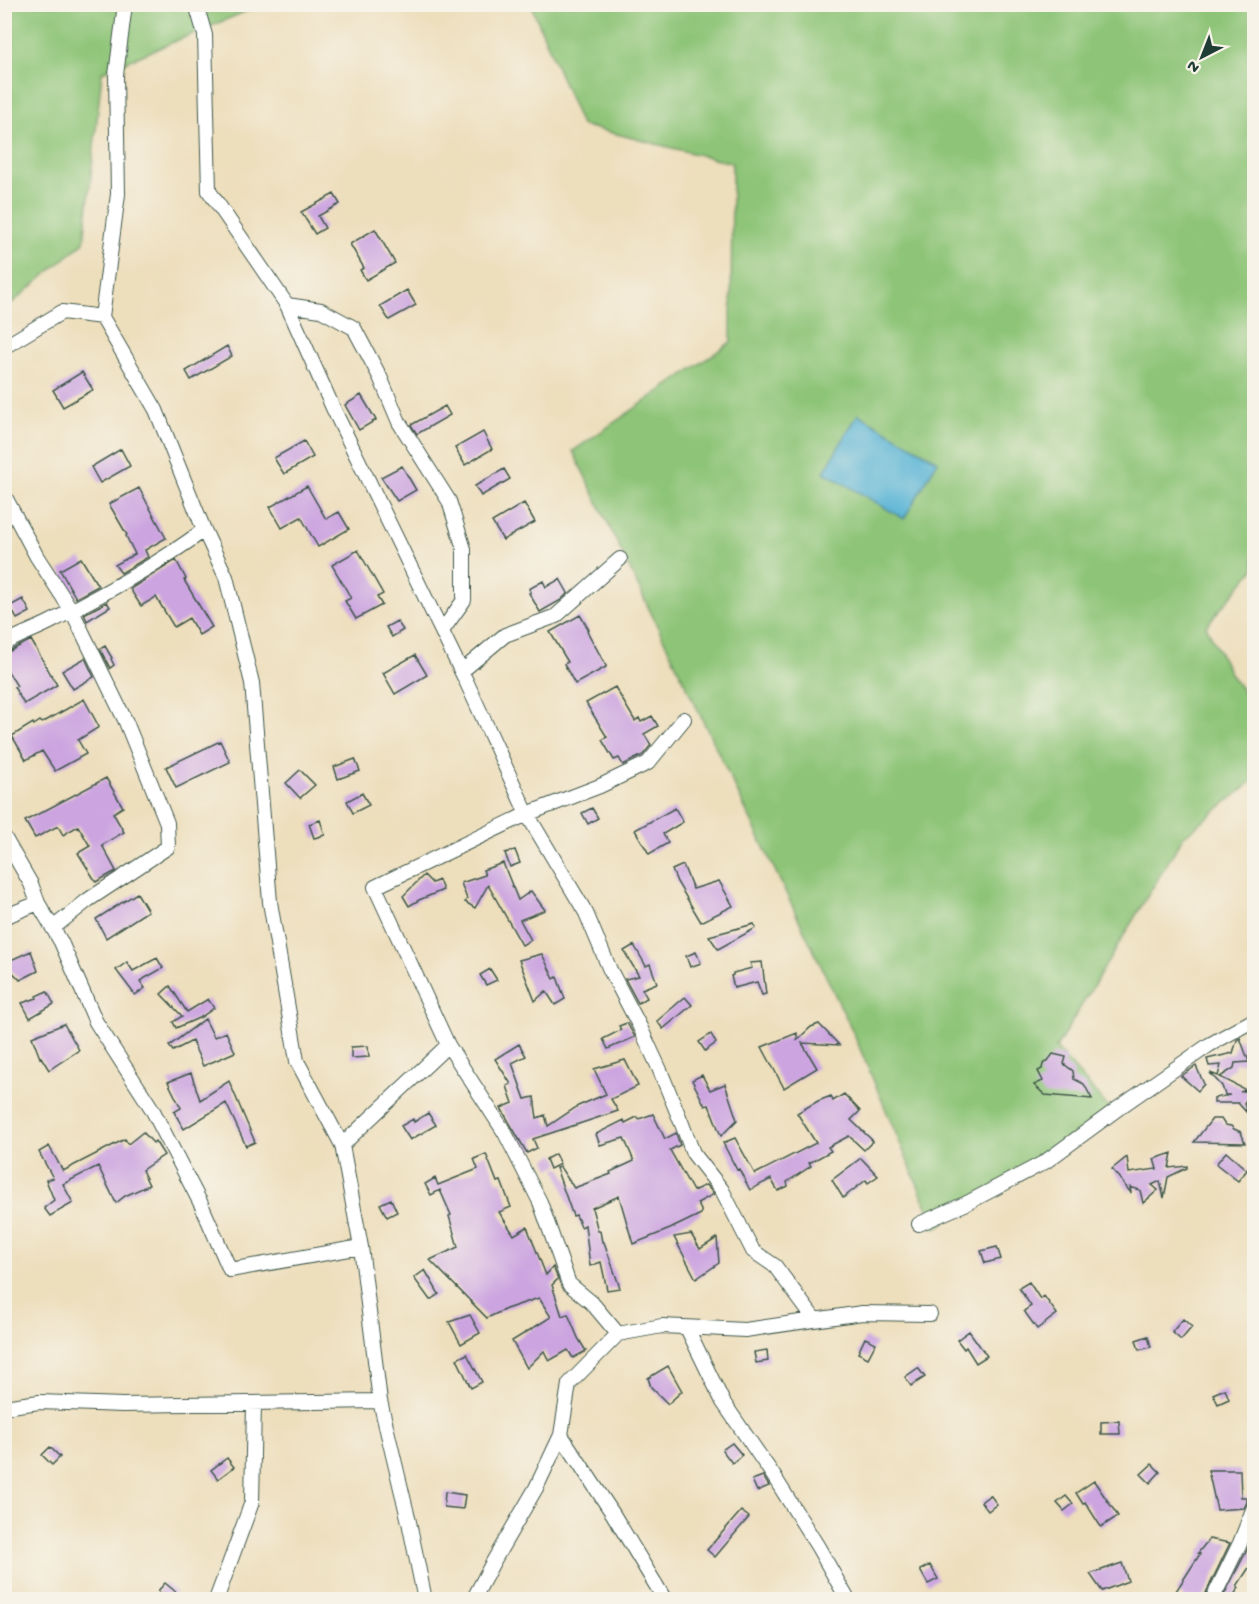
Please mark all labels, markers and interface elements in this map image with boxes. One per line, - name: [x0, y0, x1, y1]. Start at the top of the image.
- north arrow: [1172, 27, 1232, 87]
- text: N: [1184, 55, 1205, 76]

